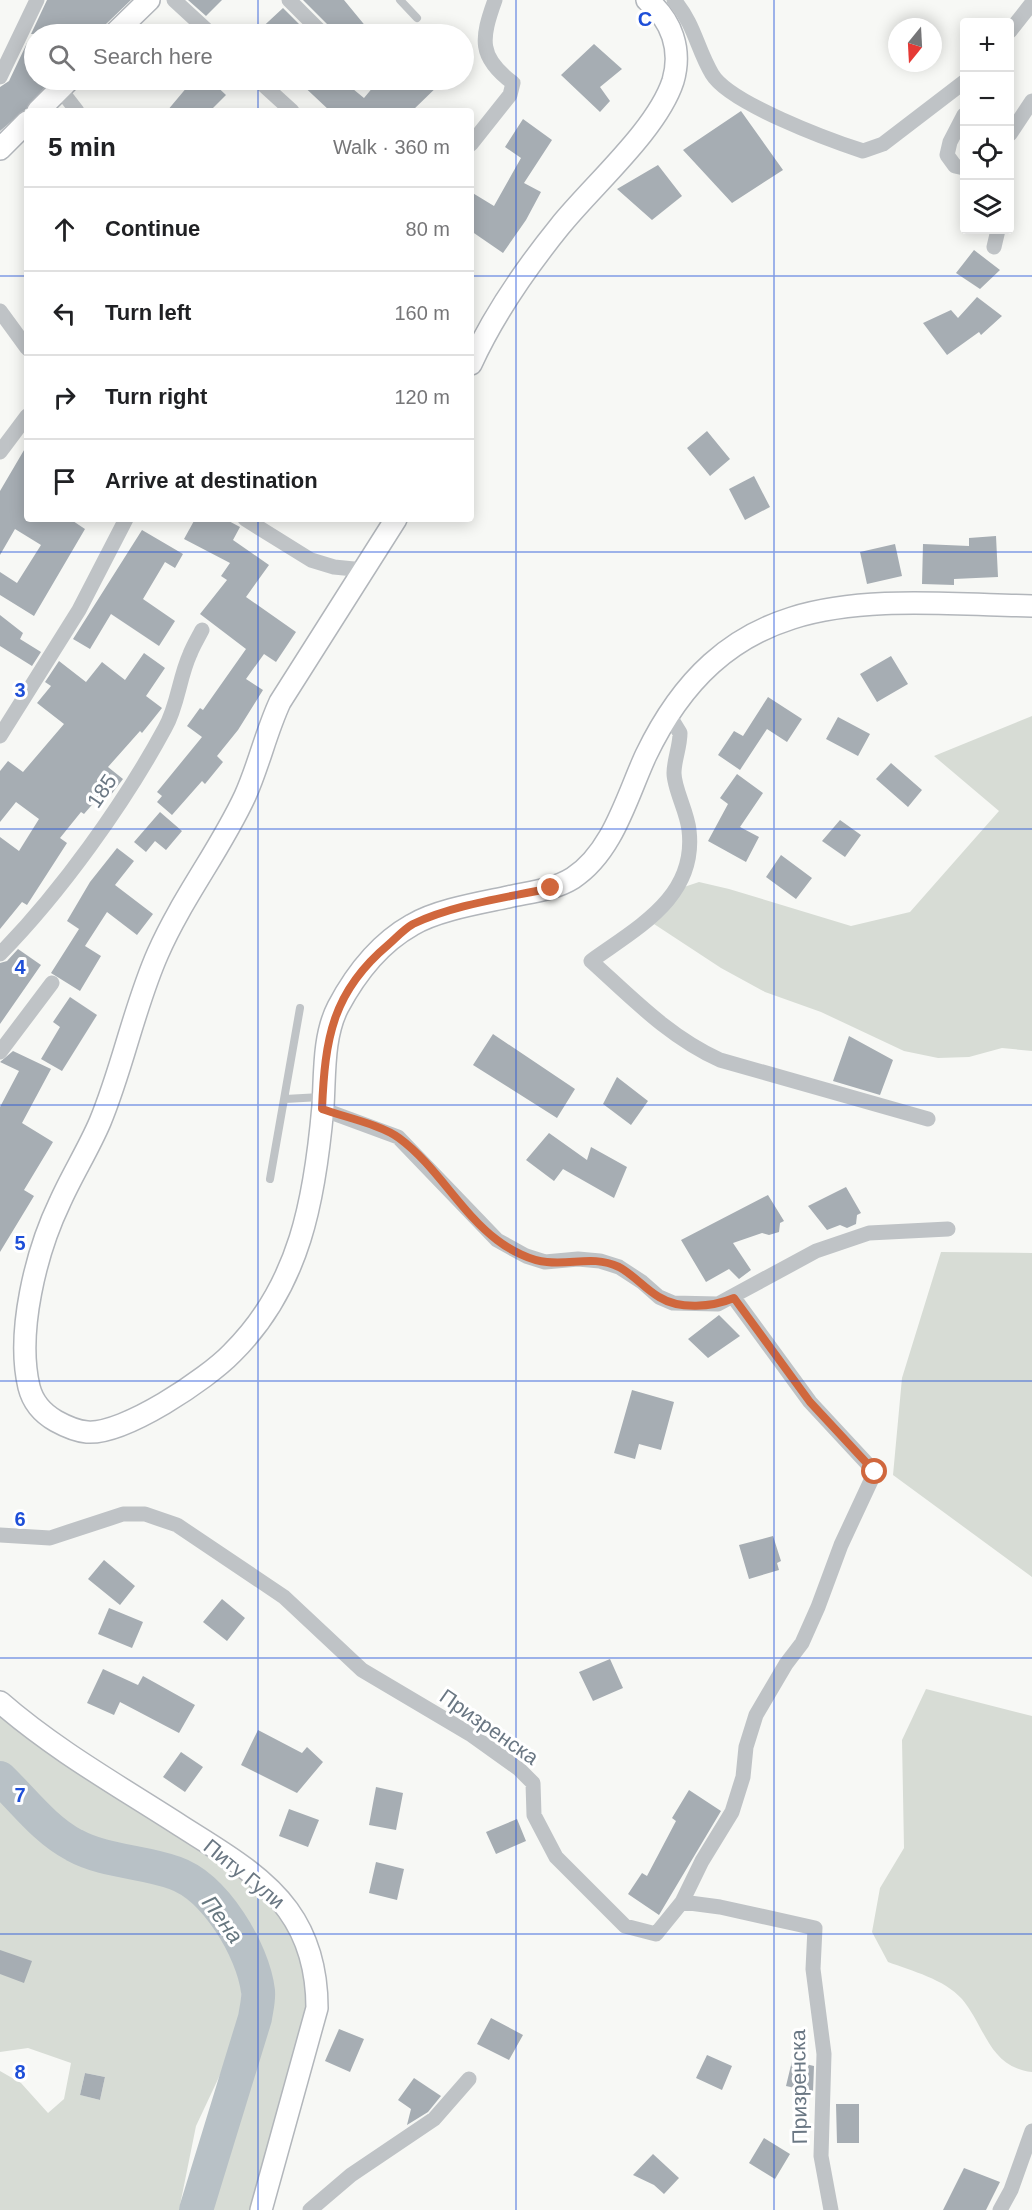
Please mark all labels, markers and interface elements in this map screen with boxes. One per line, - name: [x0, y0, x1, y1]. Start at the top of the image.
- text: C: [638, 8, 652, 30]
- north arrow: [888, 18, 942, 72]
- map controls: [960, 18, 1014, 234]
- button: +: [960, 18, 1014, 72]
- search box: [24, 24, 474, 90]
- icon: search: [45, 41, 78, 74]
- text: Search here: [93, 44, 213, 69]
- button: −: [960, 72, 1014, 126]
- button: locate: [960, 126, 1014, 180]
- text: 5 min: [48, 132, 116, 162]
- text: Walk · 360 m: [333, 136, 450, 158]
- button: layers: [960, 180, 1014, 234]
- icon: ahead: [48, 213, 81, 246]
- text: Continue: [105, 216, 200, 241]
- text: 80 m: [406, 218, 450, 240]
- icon: left: [48, 297, 81, 330]
- text: Turn left: [105, 300, 191, 325]
- text: 160 m: [394, 302, 450, 324]
- icon: right: [48, 381, 81, 414]
- text: Turn right: [105, 384, 207, 409]
- text: 120 m: [394, 386, 450, 408]
- icon: arrive: [48, 465, 81, 498]
- text: Arrive at destination: [105, 468, 318, 493]
- text: 3: [14, 679, 26, 701]
- street label: 185: [82, 770, 121, 812]
- route end: [537, 874, 563, 900]
- text: 4: [14, 956, 26, 978]
- text: 5: [14, 1232, 26, 1254]
- route start: [861, 1458, 887, 1484]
- text: 6: [14, 1508, 26, 1530]
- street label: Призренска: [436, 1684, 543, 1769]
- text: 7: [14, 1784, 26, 1806]
- street label: Питу Гули: [199, 1834, 289, 1913]
- water label: Пена: [197, 1891, 248, 1948]
- street label: Призренска: [786, 2029, 811, 2145]
- text: 8: [14, 2061, 26, 2083]

